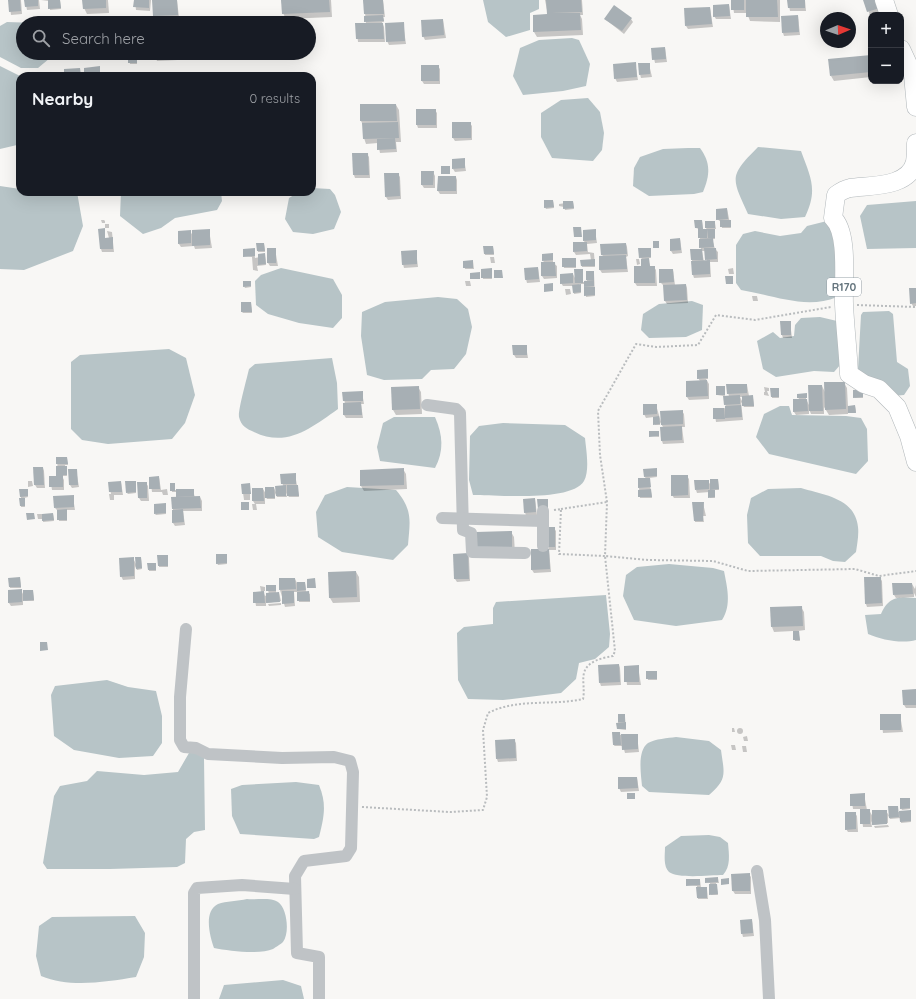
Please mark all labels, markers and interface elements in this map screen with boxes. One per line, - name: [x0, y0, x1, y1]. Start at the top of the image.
- north arrow: [820, 12, 856, 48]
- map controls: [868, 12, 904, 84]
- button: +: [868, 12, 904, 48]
- search box: [16, 16, 316, 60]
- icon: search: [30, 27, 52, 49]
- text: Search here: [62, 29, 145, 48]
- button: −: [868, 48, 904, 84]
- text: Nearby: [32, 88, 93, 109]
- text: 0 results: [249, 90, 300, 106]
- road number: R170: [827, 278, 861, 296]

